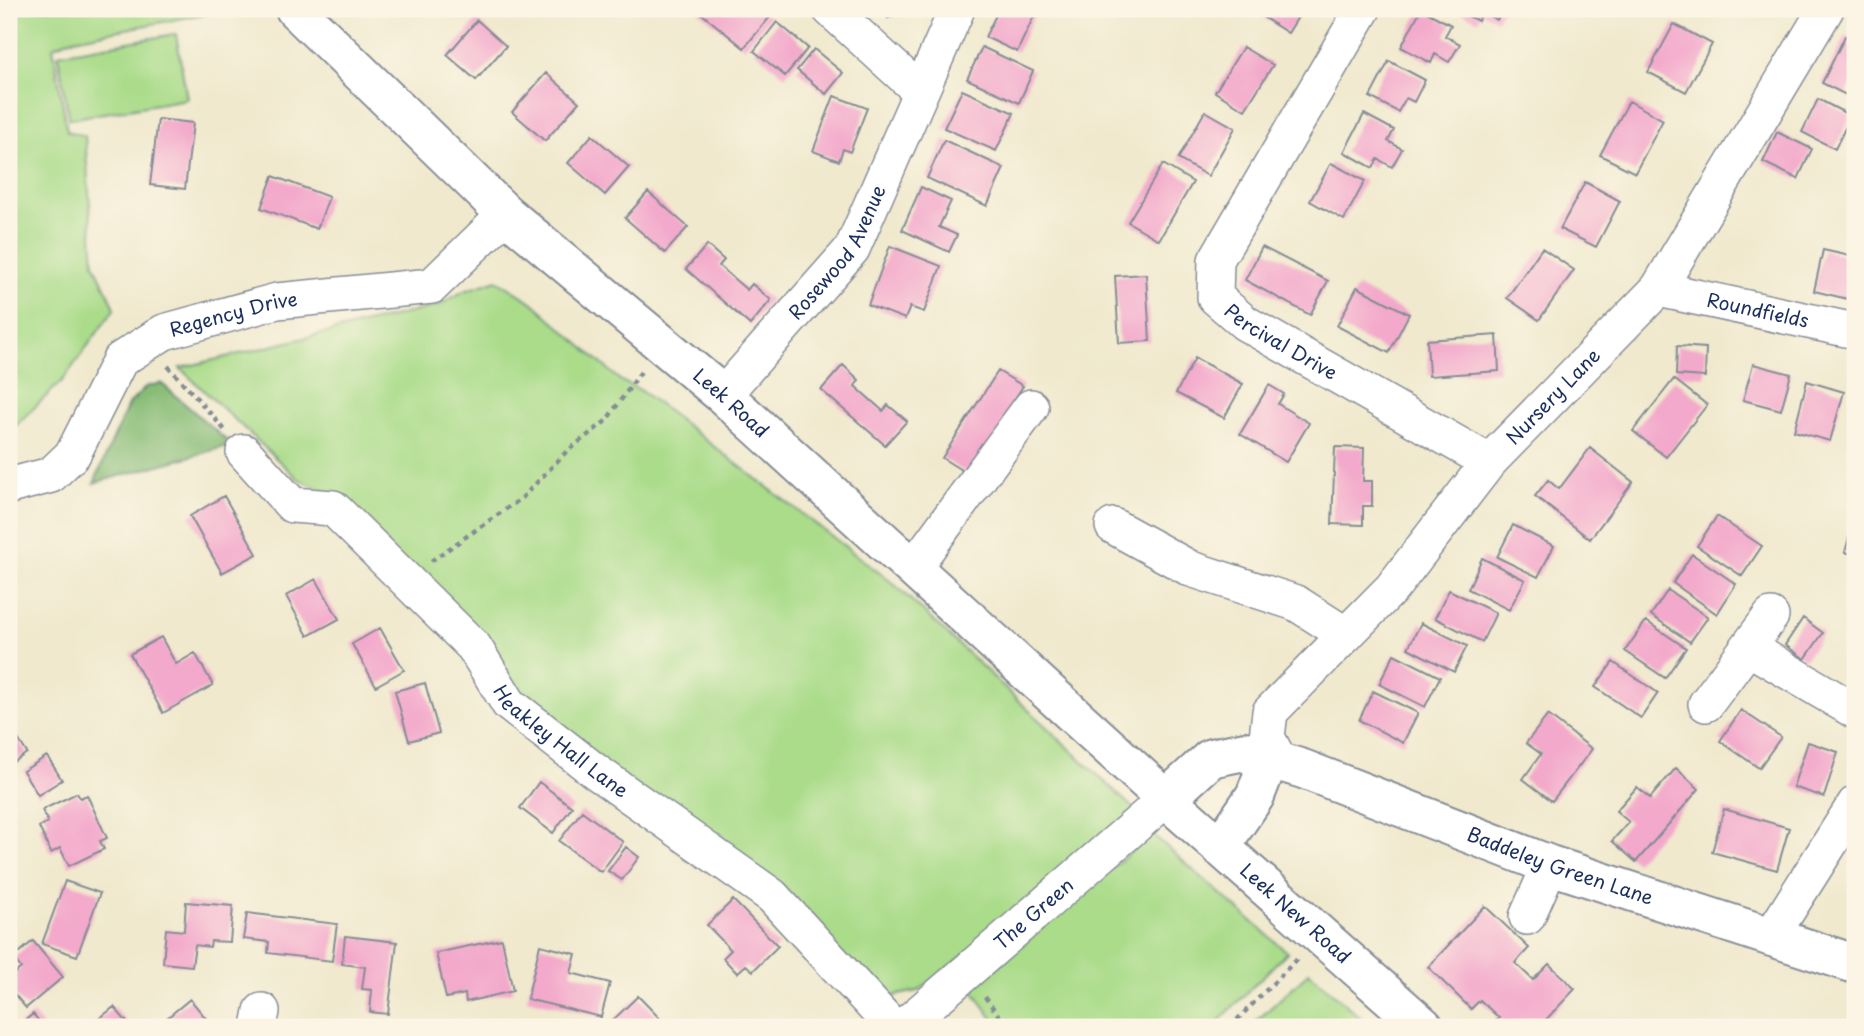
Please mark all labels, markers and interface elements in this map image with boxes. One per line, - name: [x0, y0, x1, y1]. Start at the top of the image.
- street label: Rosewood Avenue: [781, 180, 891, 325]
- street label: Regency Drive: [166, 284, 299, 343]
- street label: Roundfields: [1704, 285, 1812, 334]
- street label: Percival Drive: [1219, 296, 1343, 386]
- street label: Nursery Lane: [1499, 341, 1606, 450]
- street label: Leek Road: [688, 361, 776, 444]
- street label: Heakley Hall Lane: [487, 679, 635, 804]
- street label: Baddeley Green Lane: [1463, 819, 1657, 911]
- street label: Leek New Road: [1234, 856, 1358, 969]
- street label: The Green: [987, 870, 1079, 955]

